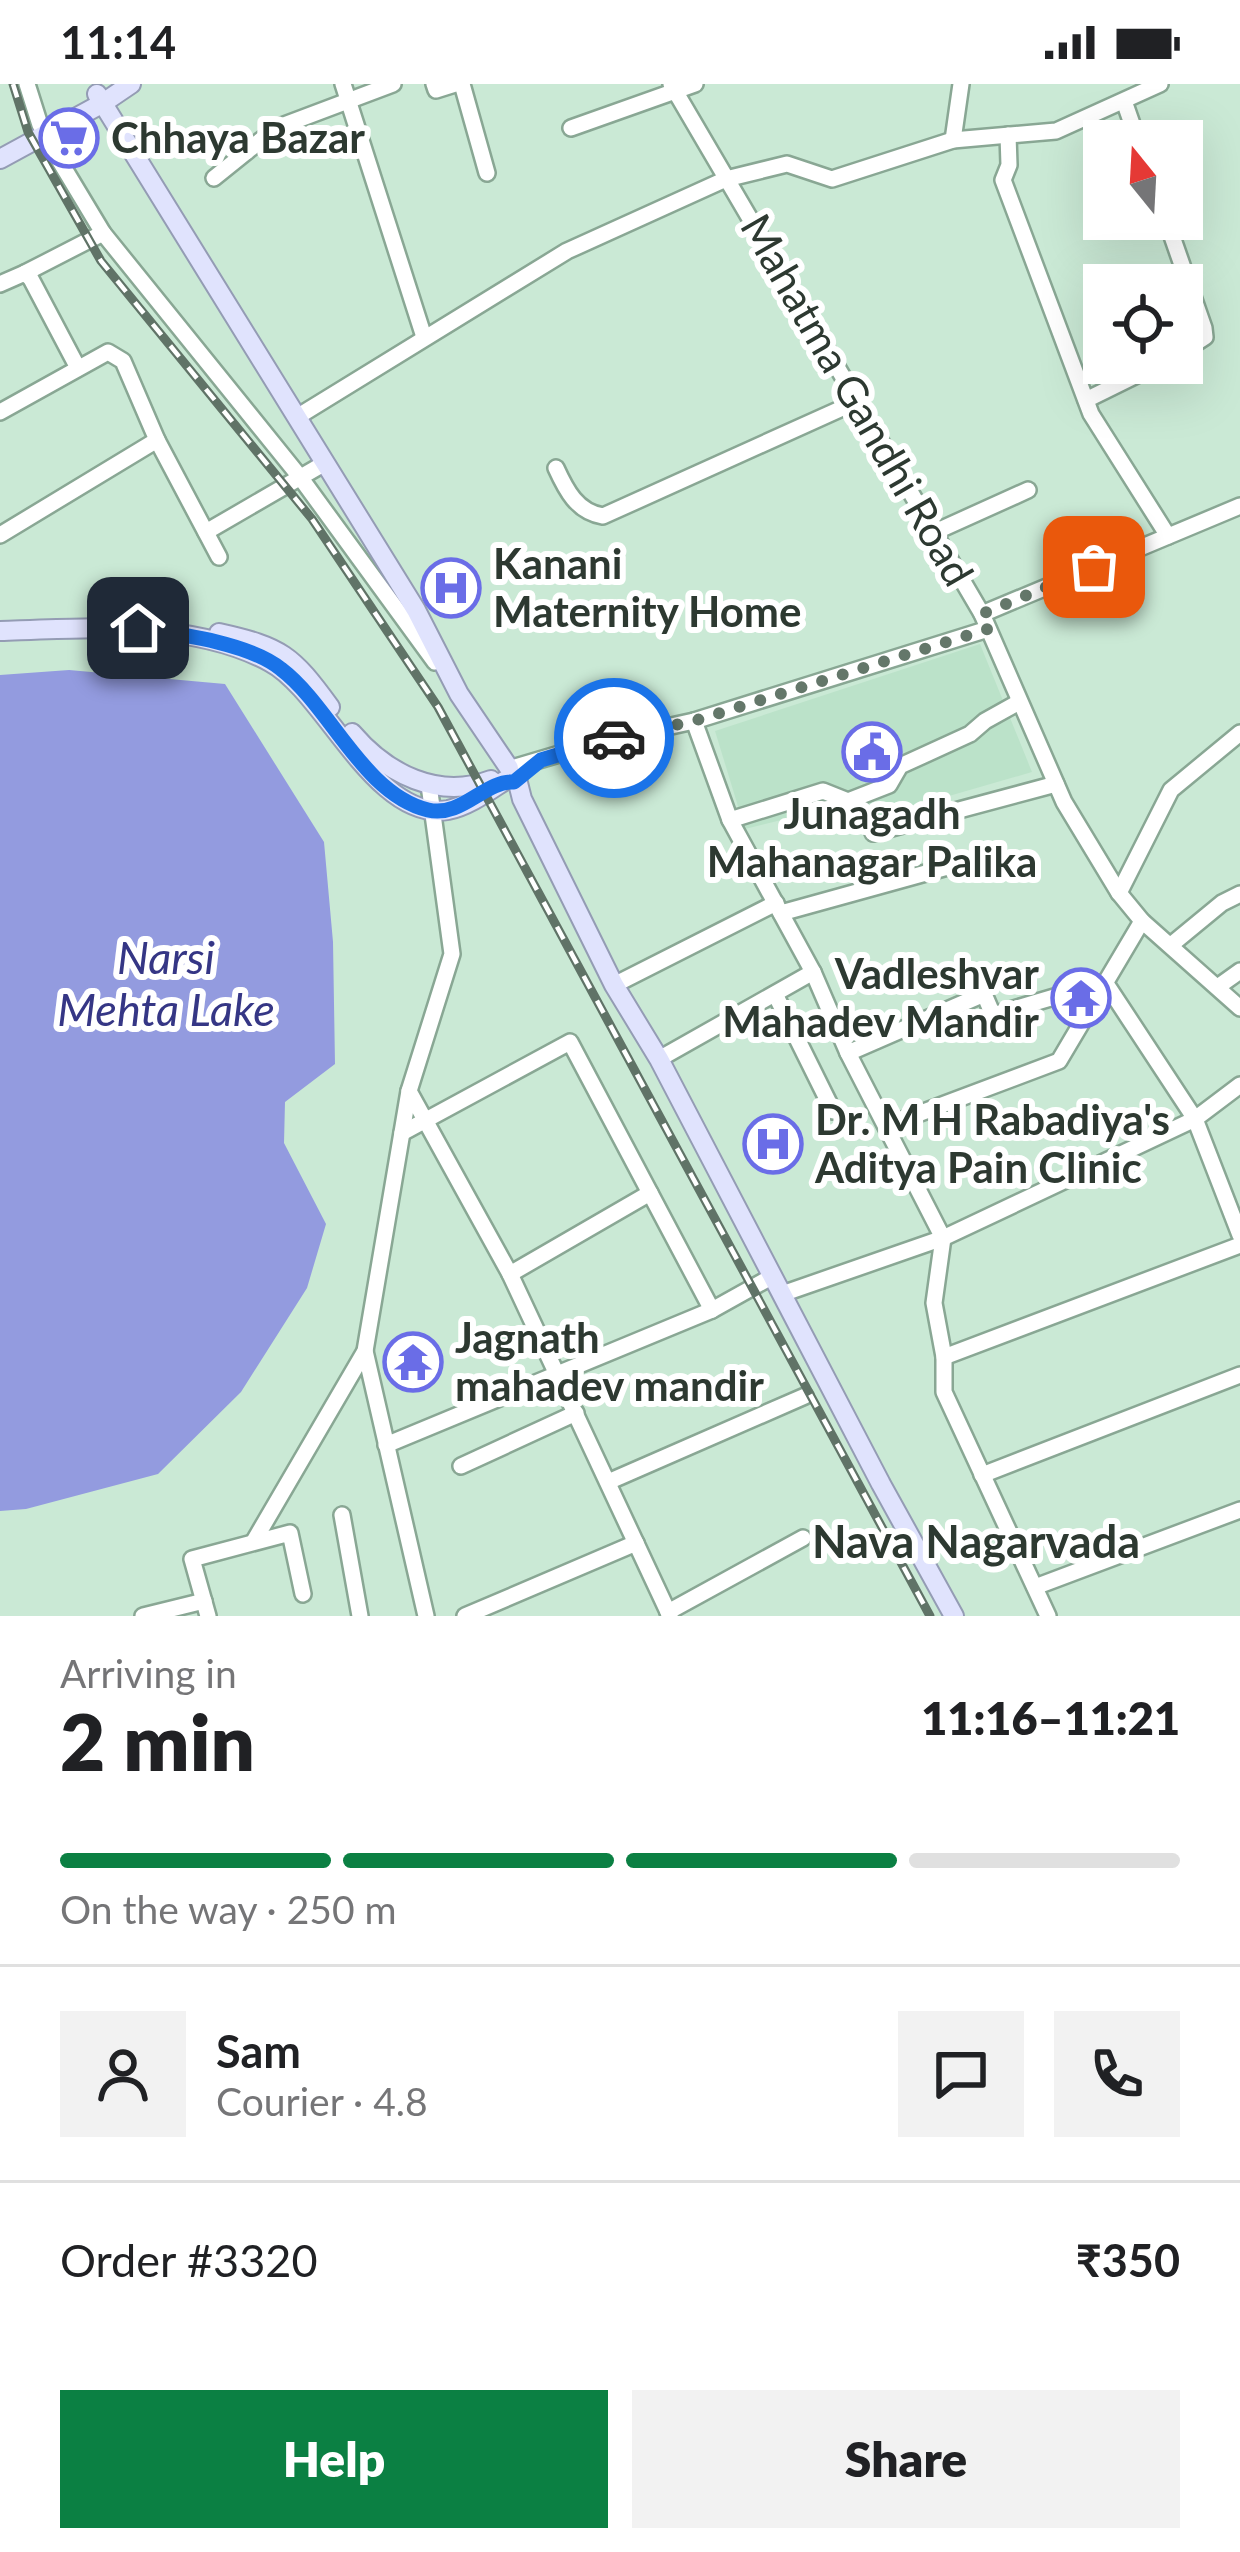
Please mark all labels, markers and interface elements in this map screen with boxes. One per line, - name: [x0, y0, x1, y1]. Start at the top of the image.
- text: 11:14: [60, 15, 176, 69]
- supermarket icon: Chhaya Bazar: [38, 107, 100, 169]
- place label: Chhaya Bazar: [111, 112, 365, 162]
- north arrow: [1083, 120, 1203, 240]
- map controls: [1083, 120, 1203, 384]
- street label: Mahatma Gandhi Road: [731, 205, 985, 594]
- button: locate: [1083, 264, 1203, 384]
- pin: [1043, 516, 1145, 618]
- icon: bag: [1061, 534, 1127, 600]
- place label: Kanani Maternity Home: [493, 538, 801, 636]
- hospital icon: Kanani Maternity Home: [420, 557, 482, 619]
- pin: [87, 577, 189, 679]
- icon: home: [105, 595, 171, 661]
- courier: [554, 678, 674, 798]
- icon: car: [581, 705, 647, 771]
- public building icon: Junagadh Mahanagar Palika: [841, 721, 903, 783]
- place label: Junagadh Mahanagar Palika: [707, 788, 1037, 886]
- water label: Narsi Mehta Lake: [57, 930, 275, 1036]
- place label: Vadleshvar Mahadev Mandir: [722, 948, 1039, 1046]
- temple icon: Vadleshvar Mahadev Mandir: [1050, 967, 1112, 1029]
- place label: Dr. M H Rabadiya's Aditya Pain Clinic: [814, 1094, 1170, 1192]
- hospital icon: Dr. M H Rabadiya's Aditya Pain Clinic: [742, 1113, 804, 1175]
- place label: Jagnath mahadev mandir: [455, 1312, 764, 1410]
- temple icon: Jagnath mahadev mandir: [382, 1331, 444, 1393]
- district label: Nava Nagarvada: [812, 1514, 1140, 1568]
- text: Arriving in: [60, 1650, 237, 1696]
- text: 11:16–11:21: [921, 1691, 1180, 1745]
- text: 2 min: [60, 1694, 255, 1788]
- text: On the way · 250 m: [60, 1886, 397, 1932]
- button: person: [60, 2011, 186, 2137]
- button: chat: [898, 2011, 1024, 2137]
- button: phone: [1054, 2011, 1180, 2137]
- text: Sam: [216, 2024, 301, 2078]
- text: Courier · 4.8: [216, 2078, 428, 2124]
- text: Order #3320: [60, 2233, 318, 2287]
- text: ₹350: [1076, 2233, 1180, 2287]
- button: Help: [60, 2390, 608, 2528]
- button: Share: [632, 2390, 1180, 2528]

